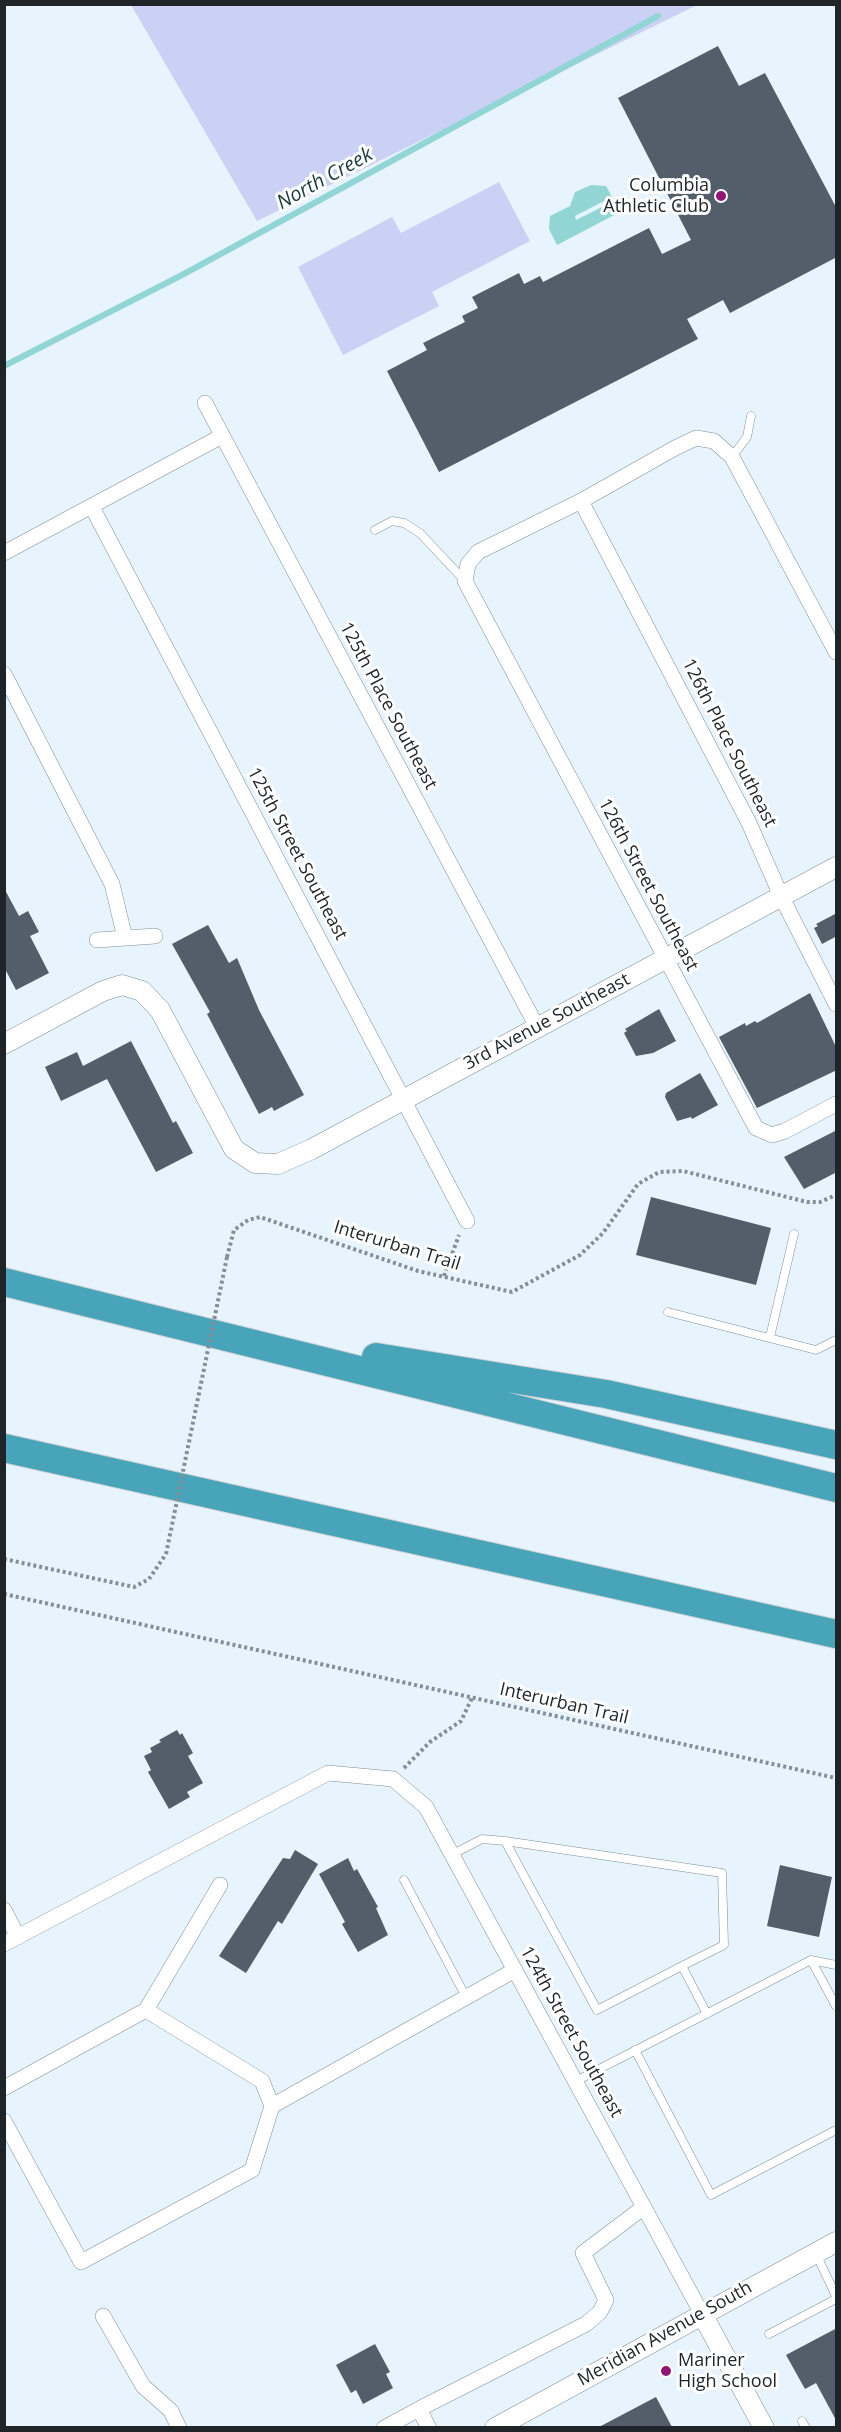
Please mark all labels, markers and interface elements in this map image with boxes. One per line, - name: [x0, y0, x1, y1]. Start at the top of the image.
- water label: North Creek: [273, 143, 377, 215]
- place label: Columbia Athletic Club: [603, 175, 709, 218]
- marker: Columbia Athletic Club: [714, 189, 728, 203]
- street label: 125th Place Southeast: [335, 619, 441, 793]
- street label: 126th Place Southeast: [677, 655, 781, 831]
- street label: 125th Street Southeast: [242, 764, 352, 944]
- street label: 126th Street Southeast: [593, 795, 703, 975]
- street label: 3rd Avenue Southeast: [460, 969, 634, 1075]
- street label: Interurban Trail: [331, 1216, 463, 1276]
- street label: Interurban Trail: [498, 1679, 630, 1729]
- street label: 124th Street Southeast: [515, 1943, 627, 2121]
- street label: Meridian Avenue South: [574, 2277, 756, 2391]
- place label: Mariner High School: [678, 2350, 777, 2392]
- marker: Mariner High School: [659, 2364, 673, 2378]

